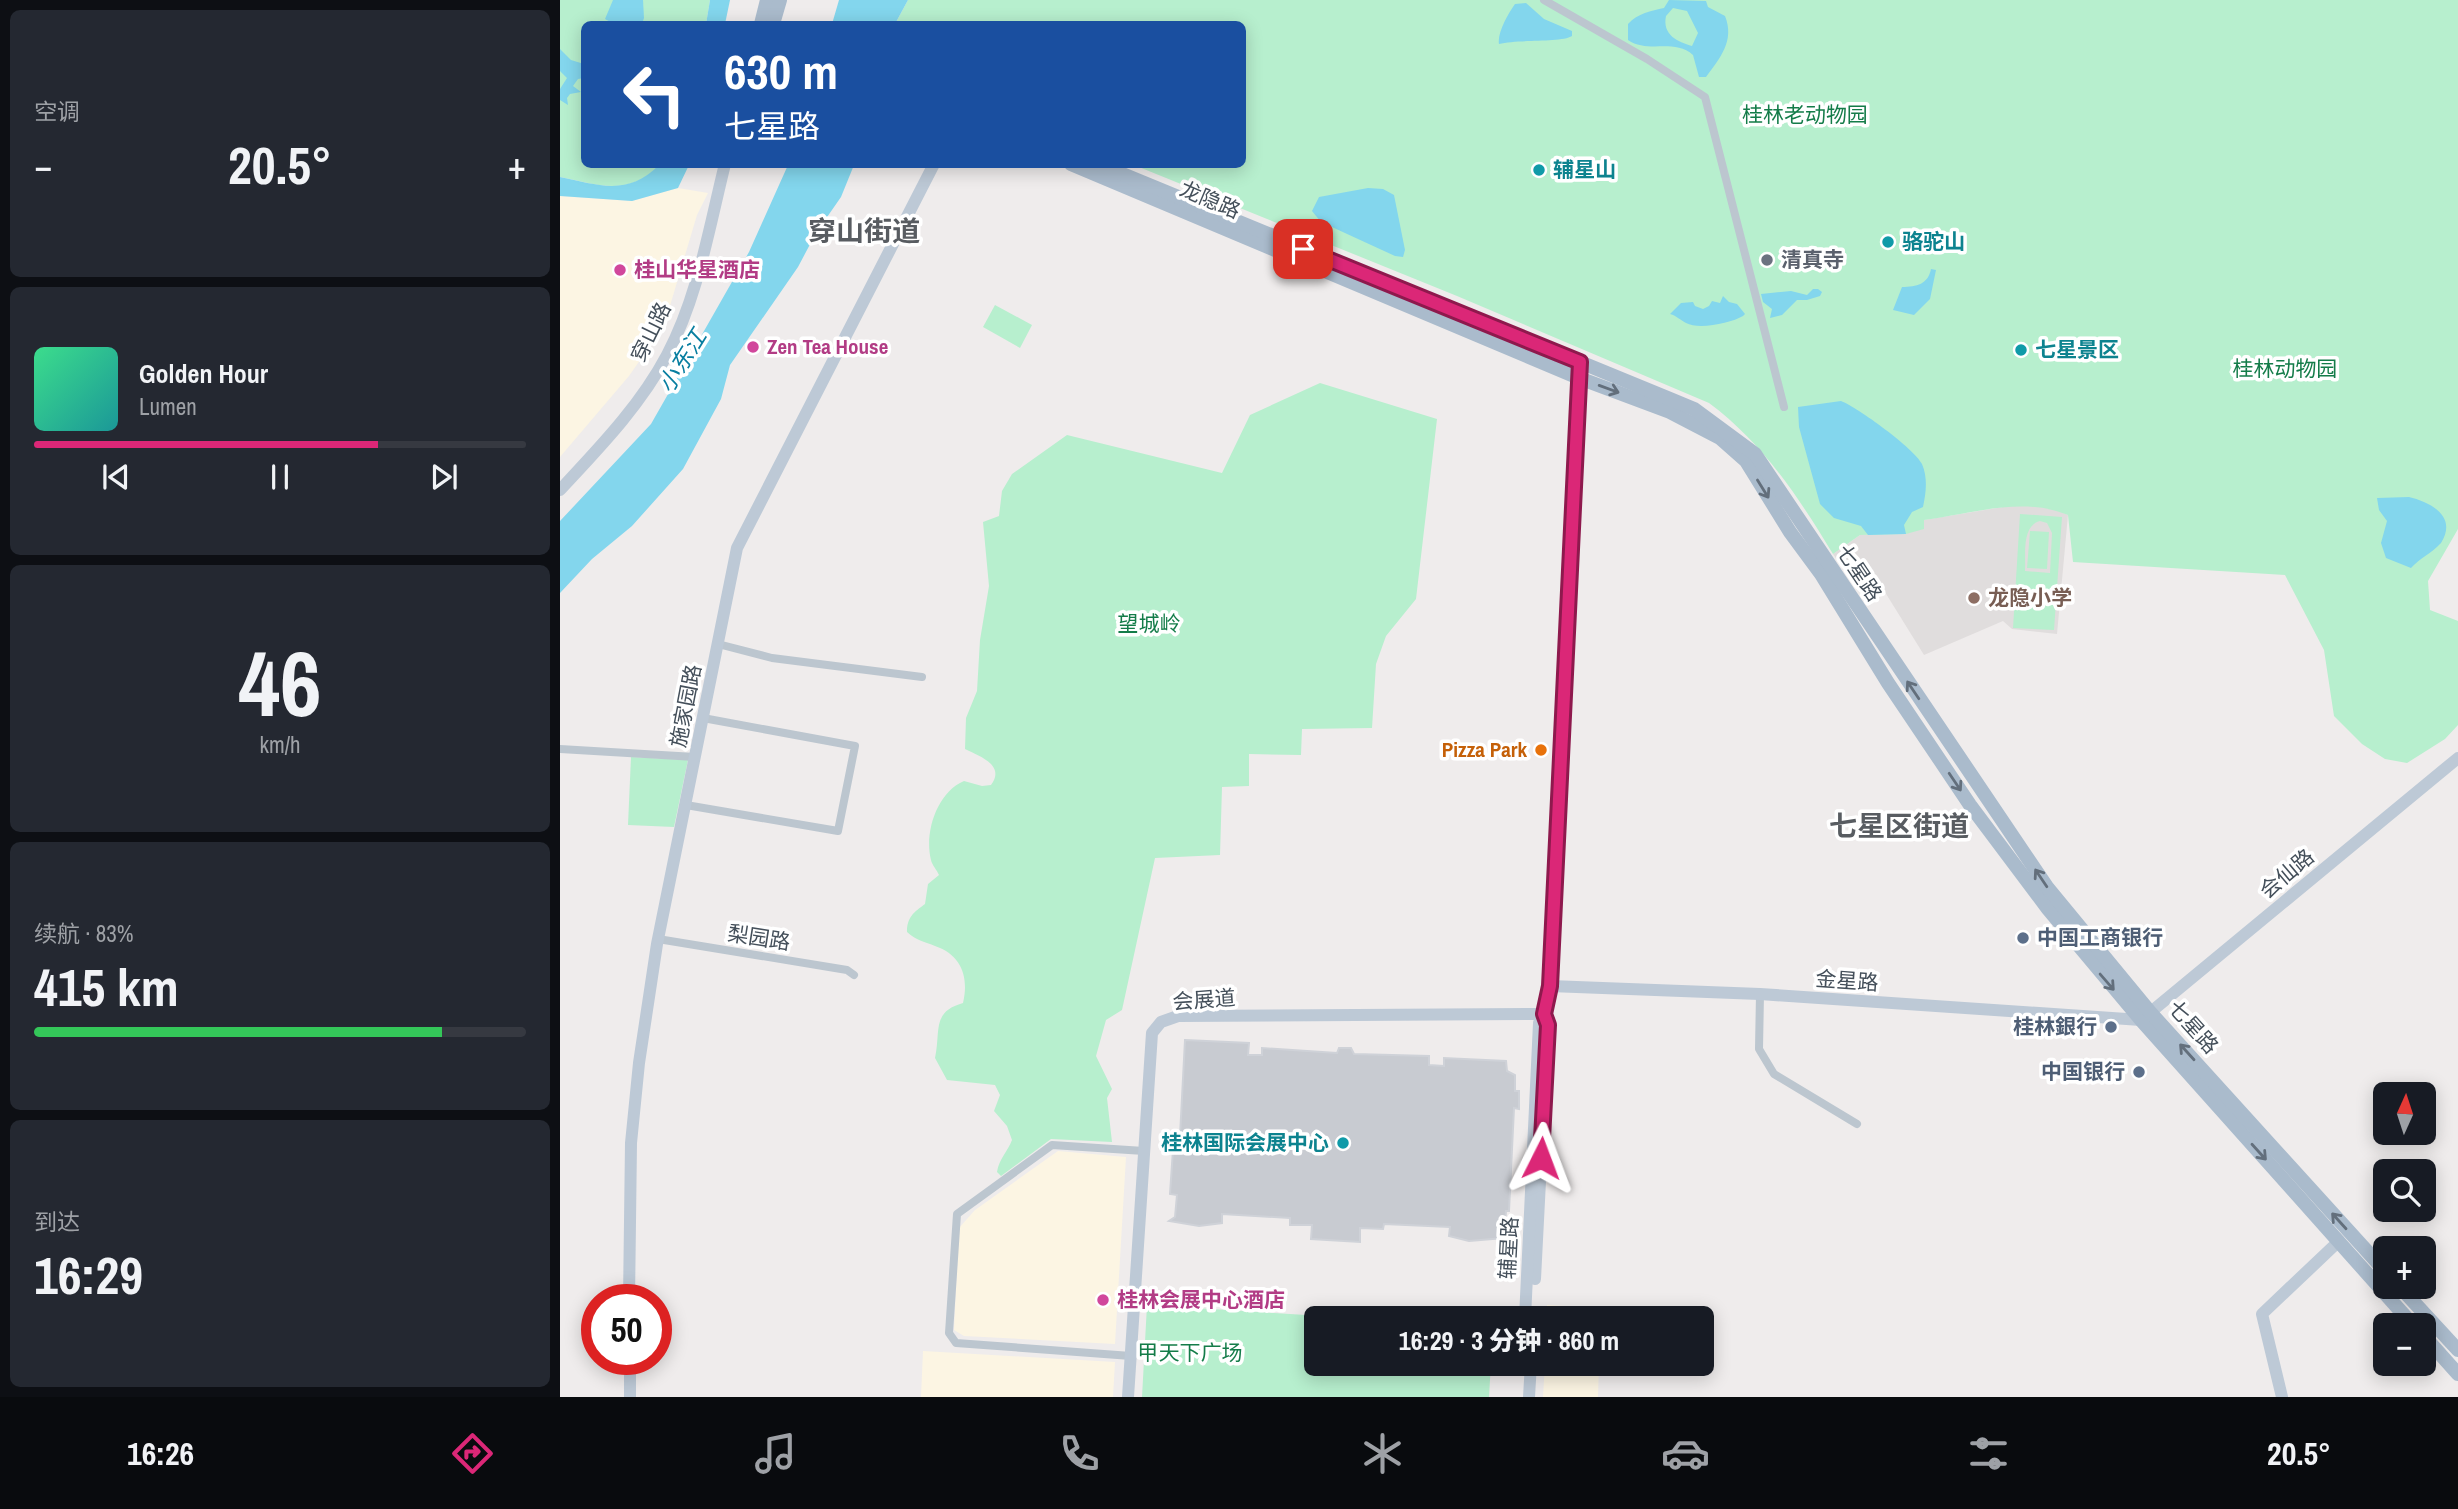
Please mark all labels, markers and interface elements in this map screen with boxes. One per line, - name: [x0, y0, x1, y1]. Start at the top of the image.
- text: 630 m: [724, 38, 838, 104]
- icon: left: [609, 49, 700, 140]
- text: 空调: [34, 96, 80, 127]
- park label: 桂林老动物园: [1742, 100, 1868, 129]
- text: 七星路: [724, 105, 820, 148]
- text: 20.5°: [228, 130, 332, 200]
- text: −: [34, 140, 52, 191]
- text: +: [508, 140, 526, 191]
- place label: 辅星山: [1553, 155, 1616, 184]
- marker: 辅星山: [1531, 162, 1547, 178]
- street label: 龙隐路: [1176, 174, 1245, 225]
- district label: 穿山街道: [808, 212, 920, 250]
- pin: [1273, 219, 1333, 279]
- place label: 骆驼山: [1902, 227, 1965, 256]
- icon: arrive: [1284, 230, 1322, 268]
- marker: 骆驼山: [1880, 234, 1896, 250]
- place label: 清真寺: [1781, 245, 1844, 274]
- marker: 清真寺: [1759, 252, 1775, 268]
- place label: 桂山华星酒店: [634, 255, 760, 284]
- marker: 桂山华星酒店: [612, 262, 628, 278]
- street label: 穿山路: [624, 297, 677, 366]
- water label: 小东江: [650, 321, 715, 398]
- place label: Zen Tea House: [767, 332, 888, 361]
- place label: 七星景区: [2035, 335, 2119, 364]
- marker: Zen Tea House: [745, 339, 761, 355]
- marker: 七星景区: [2013, 342, 2029, 358]
- park label: 桂林动物园: [2233, 354, 2338, 383]
- text: Golden Hour: [139, 356, 268, 391]
- one-way arrow: [1597, 384, 1619, 396]
- text: Lumen: [139, 391, 197, 422]
- icon: previous: [97, 458, 135, 496]
- icon: pause: [261, 458, 299, 496]
- icon: next: [425, 458, 463, 496]
- one-way arrow: [1757, 479, 1771, 499]
- street label: 七星路: [1830, 538, 1889, 607]
- place label: 龙隐小学: [1988, 583, 2072, 612]
- marker: 龙隐小学: [1966, 590, 1982, 606]
- park label: 望城岭: [1118, 609, 1181, 638]
- text: 46: [239, 622, 322, 744]
- street label: 施家园路: [663, 662, 708, 750]
- one-way arrow: [1906, 680, 1920, 700]
- text: km/h: [260, 729, 300, 760]
- place label: Pizza Park: [1442, 735, 1527, 764]
- marker: Pizza Park: [1533, 742, 1549, 758]
- one-way arrow: [1947, 772, 1962, 791]
- district label: 七星区街道: [1829, 807, 1969, 845]
- street label: 会仙路: [2253, 842, 2320, 905]
- one-way arrow: [2034, 868, 2048, 888]
- text: 续航 · 83%: [34, 918, 133, 949]
- street label: 梨园路: [726, 918, 792, 957]
- place label: 中国工商银行: [2037, 923, 2163, 952]
- marker: 中国工商银行: [2015, 930, 2031, 946]
- text: 415 km: [34, 952, 179, 1022]
- street label: 金星路: [1815, 964, 1879, 997]
- one-way arrow: [2099, 973, 2115, 991]
- street label: 会展道: [1172, 983, 1236, 1016]
- street label: 七星路: [2162, 994, 2225, 1060]
- place label: 桂林銀行: [2013, 1012, 2097, 1041]
- marker: 桂林銀行: [2103, 1019, 2119, 1035]
- one-way arrow: [2178, 1044, 2195, 1061]
- place label: 中国银行: [2041, 1057, 2125, 1086]
- marker: 中国银行: [2131, 1064, 2147, 1080]
- north arrow: [2373, 1082, 2436, 1144]
- map controls: [2373, 1082, 2436, 1376]
- position arrow: [1504, 1121, 1578, 1195]
- place label: 桂林国际会展中心: [1161, 1128, 1329, 1157]
- marker: 桂林国际会展中心: [1335, 1135, 1351, 1151]
- one-way arrow: [2251, 1143, 2267, 1161]
- button: search: [2373, 1159, 2436, 1222]
- text: 到达: [34, 1206, 80, 1237]
- one-way arrow: [2332, 1212, 2348, 1230]
- street label: 辅星路: [1492, 1216, 1525, 1280]
- button: +: [2373, 1236, 2436, 1299]
- text: 16:29: [34, 1240, 143, 1310]
- speed limit sign: 50: [581, 1284, 672, 1375]
- place label: 桂林会展中心酒店: [1117, 1285, 1285, 1314]
- marker: 桂林会展中心酒店: [1095, 1292, 1111, 1308]
- button: −: [2373, 1313, 2436, 1376]
- text: 16:29 · 3 分钟 · 860 m: [1399, 1323, 1619, 1358]
- park label: 甲天下广场: [1138, 1338, 1243, 1367]
- icon: directions: [448, 1429, 497, 1478]
- icon: music: [751, 1429, 800, 1478]
- icon: phone: [1055, 1429, 1104, 1478]
- icon: climate: [1358, 1429, 1407, 1478]
- icon: car: [1661, 1429, 1710, 1478]
- icon: filters: [1964, 1429, 2013, 1478]
- text: 16:26: [127, 1432, 194, 1475]
- text: 20.5°: [2267, 1432, 2331, 1475]

